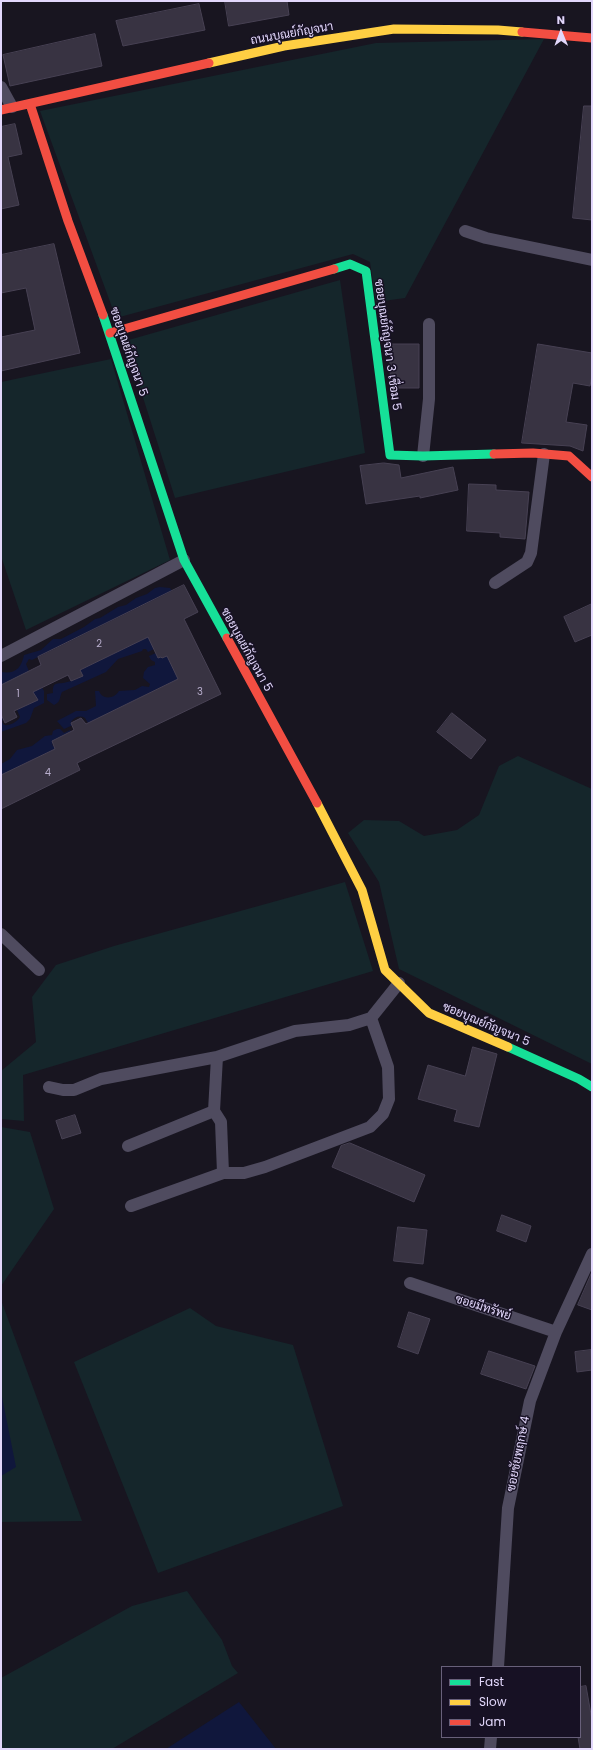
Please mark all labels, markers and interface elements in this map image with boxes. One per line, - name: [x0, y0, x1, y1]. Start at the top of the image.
- north arrow: [541, 12, 581, 52]
- text: N: [557, 12, 565, 28]
- street label: ถนนบุณย์กัญจนา: [249, 20, 335, 48]
- street label: ซอยบุณย์กัญจนา 3 เชื่อม 5: [371, 278, 403, 412]
- street label: ซอยบุณย์กัญจนา 5: [106, 305, 150, 399]
- street label: ซอยบุณย์กัญจนา 5: [217, 606, 275, 694]
- house number: 2: [96, 638, 102, 650]
- house number: 3: [197, 686, 203, 698]
- house number: 1: [16, 688, 20, 700]
- house number: 4: [45, 767, 51, 779]
- street label: ซอยบุณย์กัญจนา 5: [440, 1000, 532, 1050]
- street label: ซอยมีทรัพย์: [453, 1292, 513, 1324]
- street label: ซอยชัยพฤกษ์ 4: [505, 1415, 533, 1493]
- legend: [441, 1666, 581, 1738]
- text: Fast: [479, 1673, 504, 1690]
- text: Slow: [479, 1693, 507, 1710]
- text: Jam: [479, 1713, 506, 1730]

